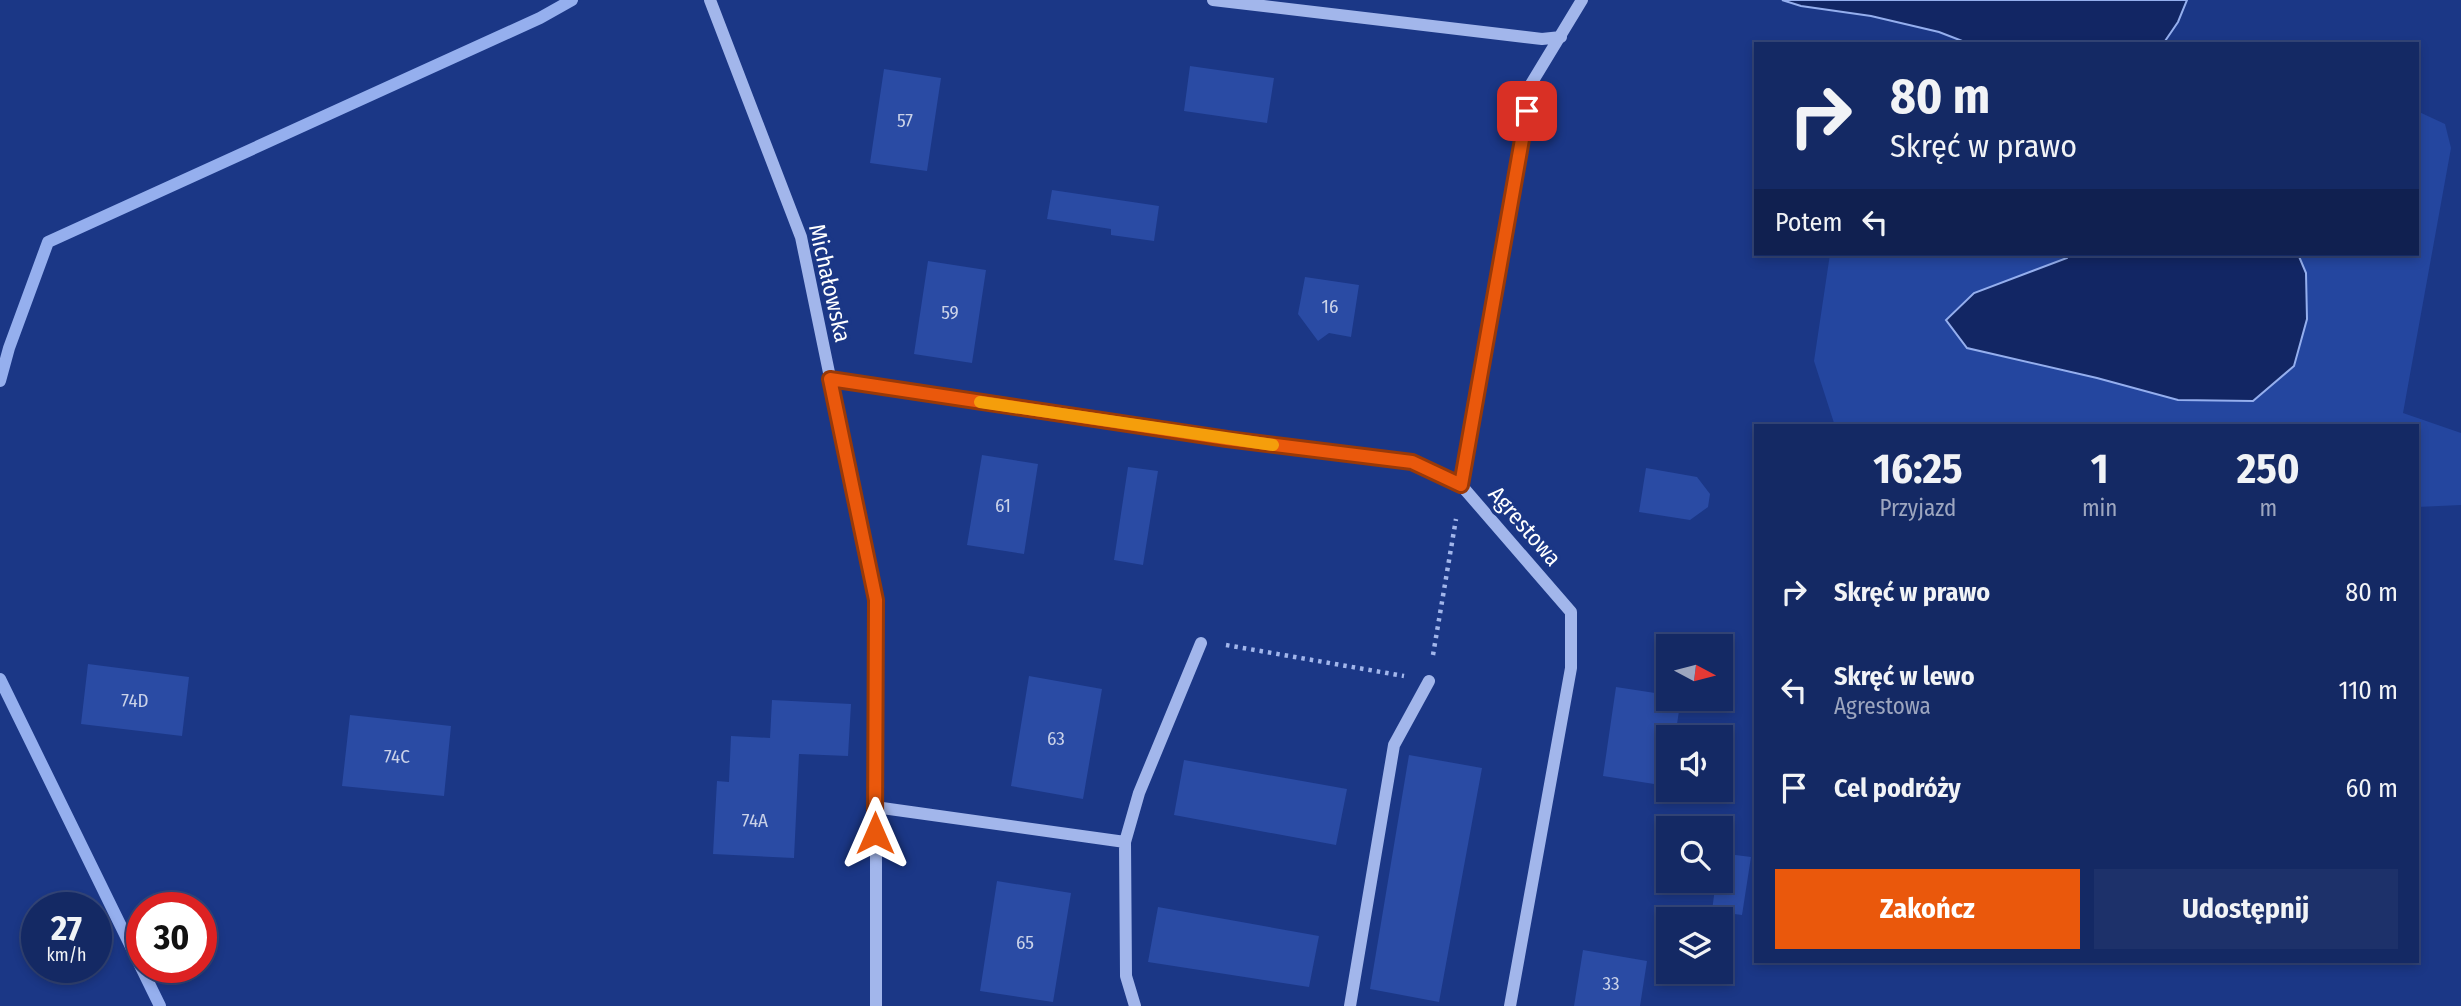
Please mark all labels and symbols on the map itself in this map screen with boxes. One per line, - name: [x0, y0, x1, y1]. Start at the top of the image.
- pin: [1497, 81, 1557, 141]
- house number: 57: [897, 109, 913, 132]
- street label: Michałowska: [803, 221, 857, 345]
- house number: 16: [1322, 295, 1338, 318]
- house number: 59: [941, 301, 959, 324]
- street label: Agrestowa: [1483, 480, 1567, 572]
- house number: 61: [995, 494, 1011, 517]
- north arrow: [1656, 634, 1732, 710]
- house number: 74D: [121, 689, 149, 712]
- house number: 63: [1047, 727, 1065, 750]
- house number: 74C: [384, 745, 410, 768]
- position arrow: [838, 796, 912, 870]
- house number: 74A: [742, 809, 768, 832]
- speed limit sign: 30: [126, 892, 217, 983]
- house number: 65: [1016, 931, 1034, 954]
- house number: 33: [1602, 972, 1620, 995]

